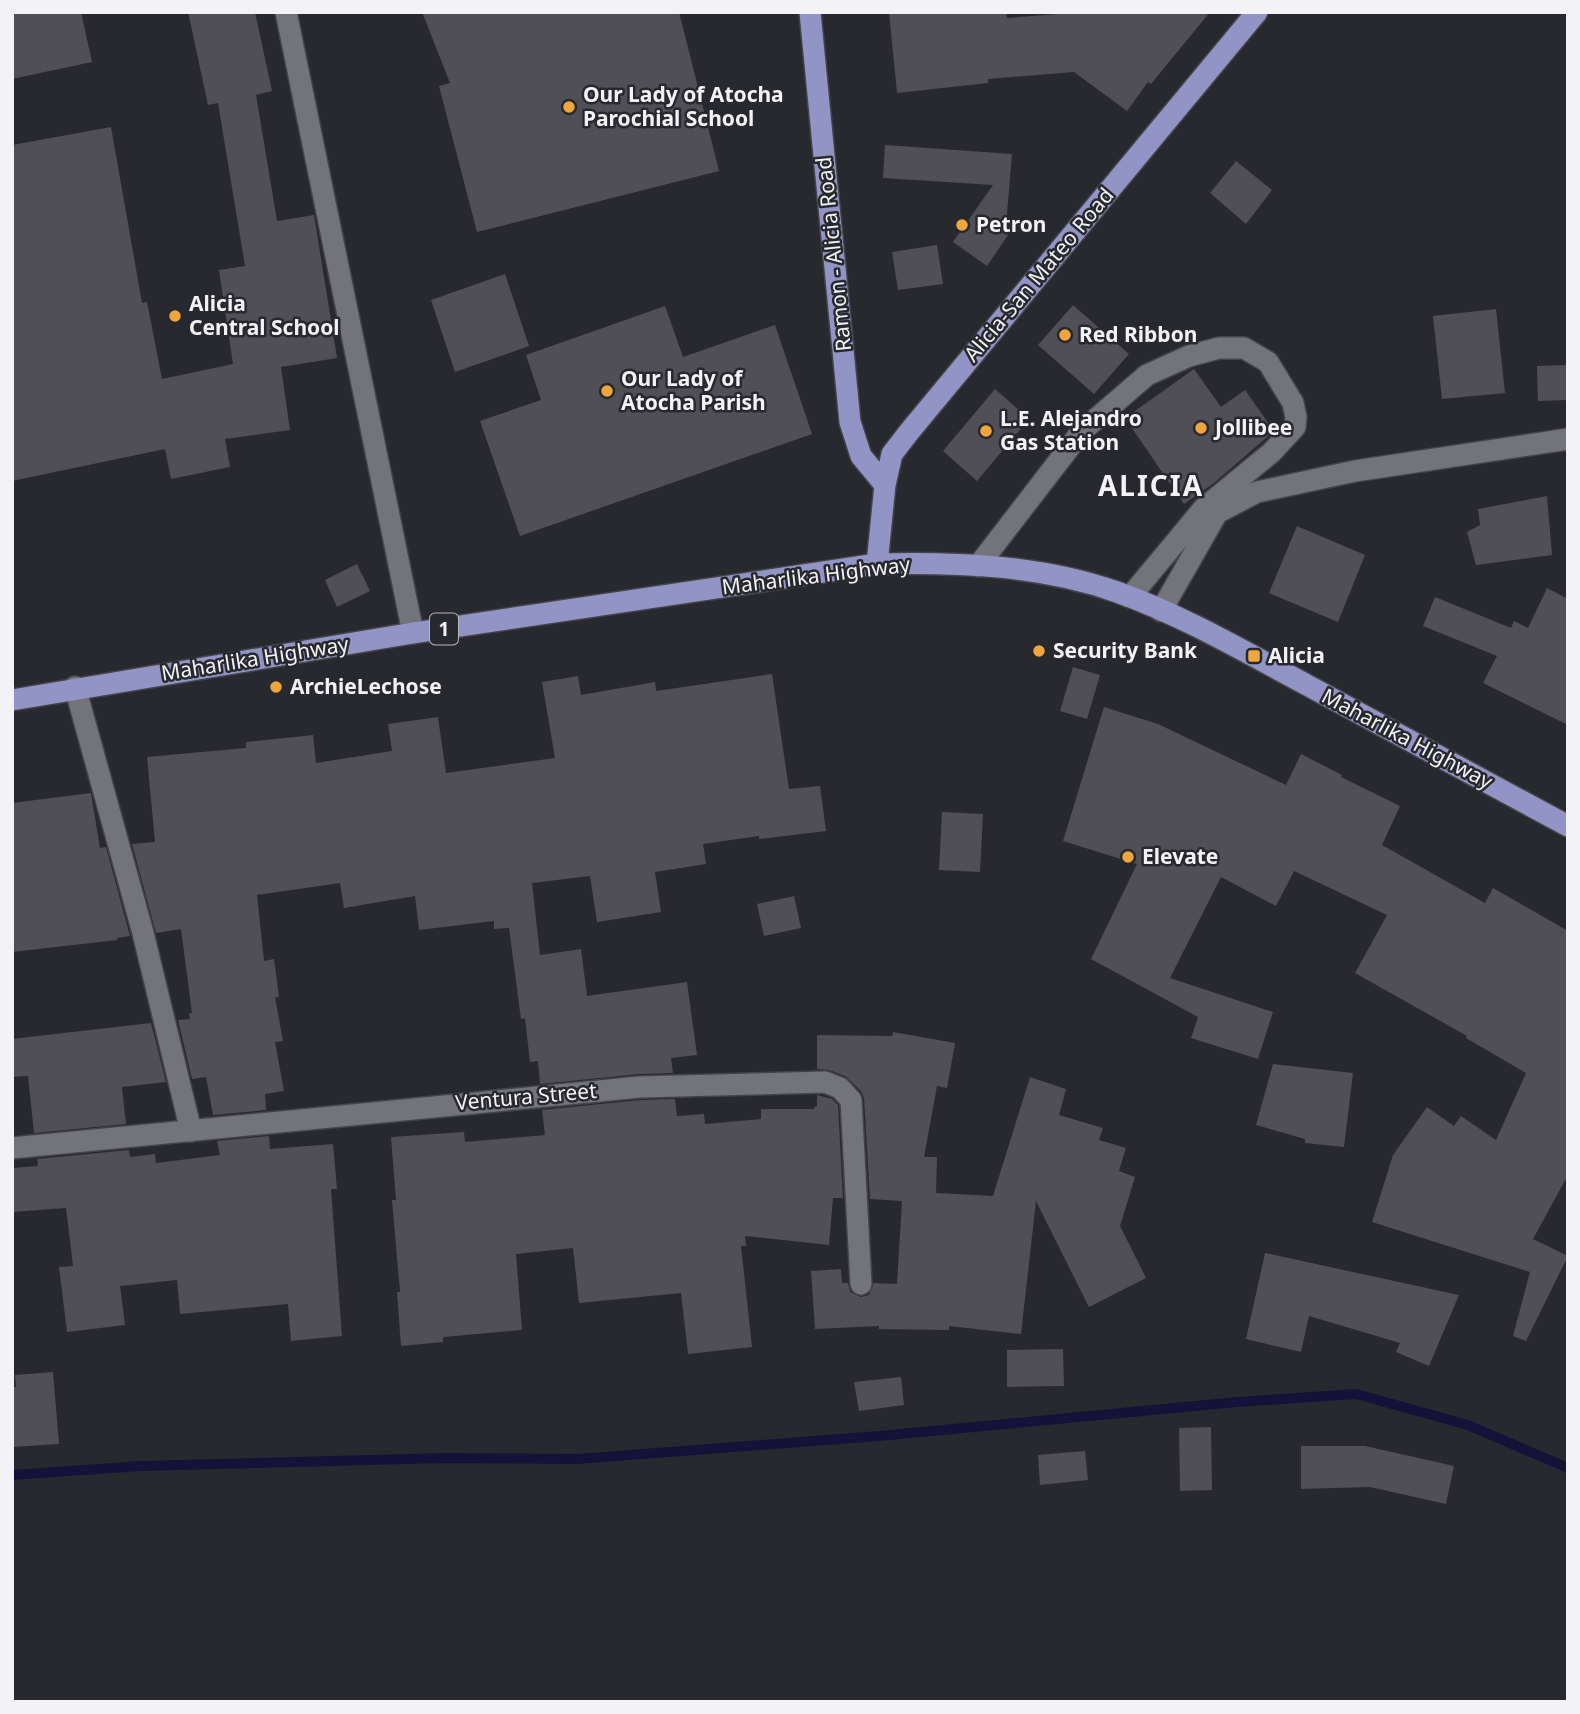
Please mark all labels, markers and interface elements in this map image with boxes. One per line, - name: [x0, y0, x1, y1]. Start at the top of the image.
- place label: Our Lady of Atocha Parochial School: [583, 80, 784, 132]
- marker: Our Lady of Atocha Parochial School: [561, 99, 577, 115]
- street label: Ramon - Alicia Road: [809, 156, 857, 353]
- street label: Alicia-San Mateo Road: [957, 182, 1119, 367]
- place label: Petron: [976, 210, 1046, 238]
- marker: Petron: [954, 217, 970, 233]
- place label: Alicia Central School: [189, 289, 340, 341]
- marker: Alicia Central School: [167, 308, 183, 324]
- place label: Red Ribbon: [1079, 320, 1197, 348]
- marker: Red Ribbon: [1057, 327, 1073, 343]
- place label: Our Lady of Atocha Parish: [621, 364, 766, 416]
- marker: Our Lady of Atocha Parish: [599, 383, 615, 399]
- place label: L.E. Alejandro Gas Station: [1000, 404, 1142, 456]
- place label: Jollibee: [1213, 413, 1292, 441]
- marker: Jollibee: [1193, 420, 1209, 436]
- marker: L.E. Alejandro Gas Station: [978, 423, 994, 439]
- district label: ALICIA: [1098, 466, 1204, 504]
- street label: Maharlika Highway: [720, 550, 912, 600]
- road number: 1: [430, 614, 458, 644]
- street label: Maharlika Highway: [159, 629, 351, 687]
- place label: Security Bank: [1053, 636, 1198, 664]
- place label: Alicia: [1268, 641, 1325, 669]
- marker: Security Bank: [1031, 643, 1047, 659]
- marker: Alicia: [1246, 648, 1262, 664]
- place label: ArchieLechose: [290, 672, 442, 700]
- marker: ArchieLechose: [268, 679, 284, 695]
- street label: Maharlika Highway: [1317, 681, 1498, 795]
- place label: Elevate: [1142, 842, 1218, 870]
- marker: Elevate: [1120, 849, 1136, 865]
- street label: Ventura Street: [454, 1076, 598, 1116]

